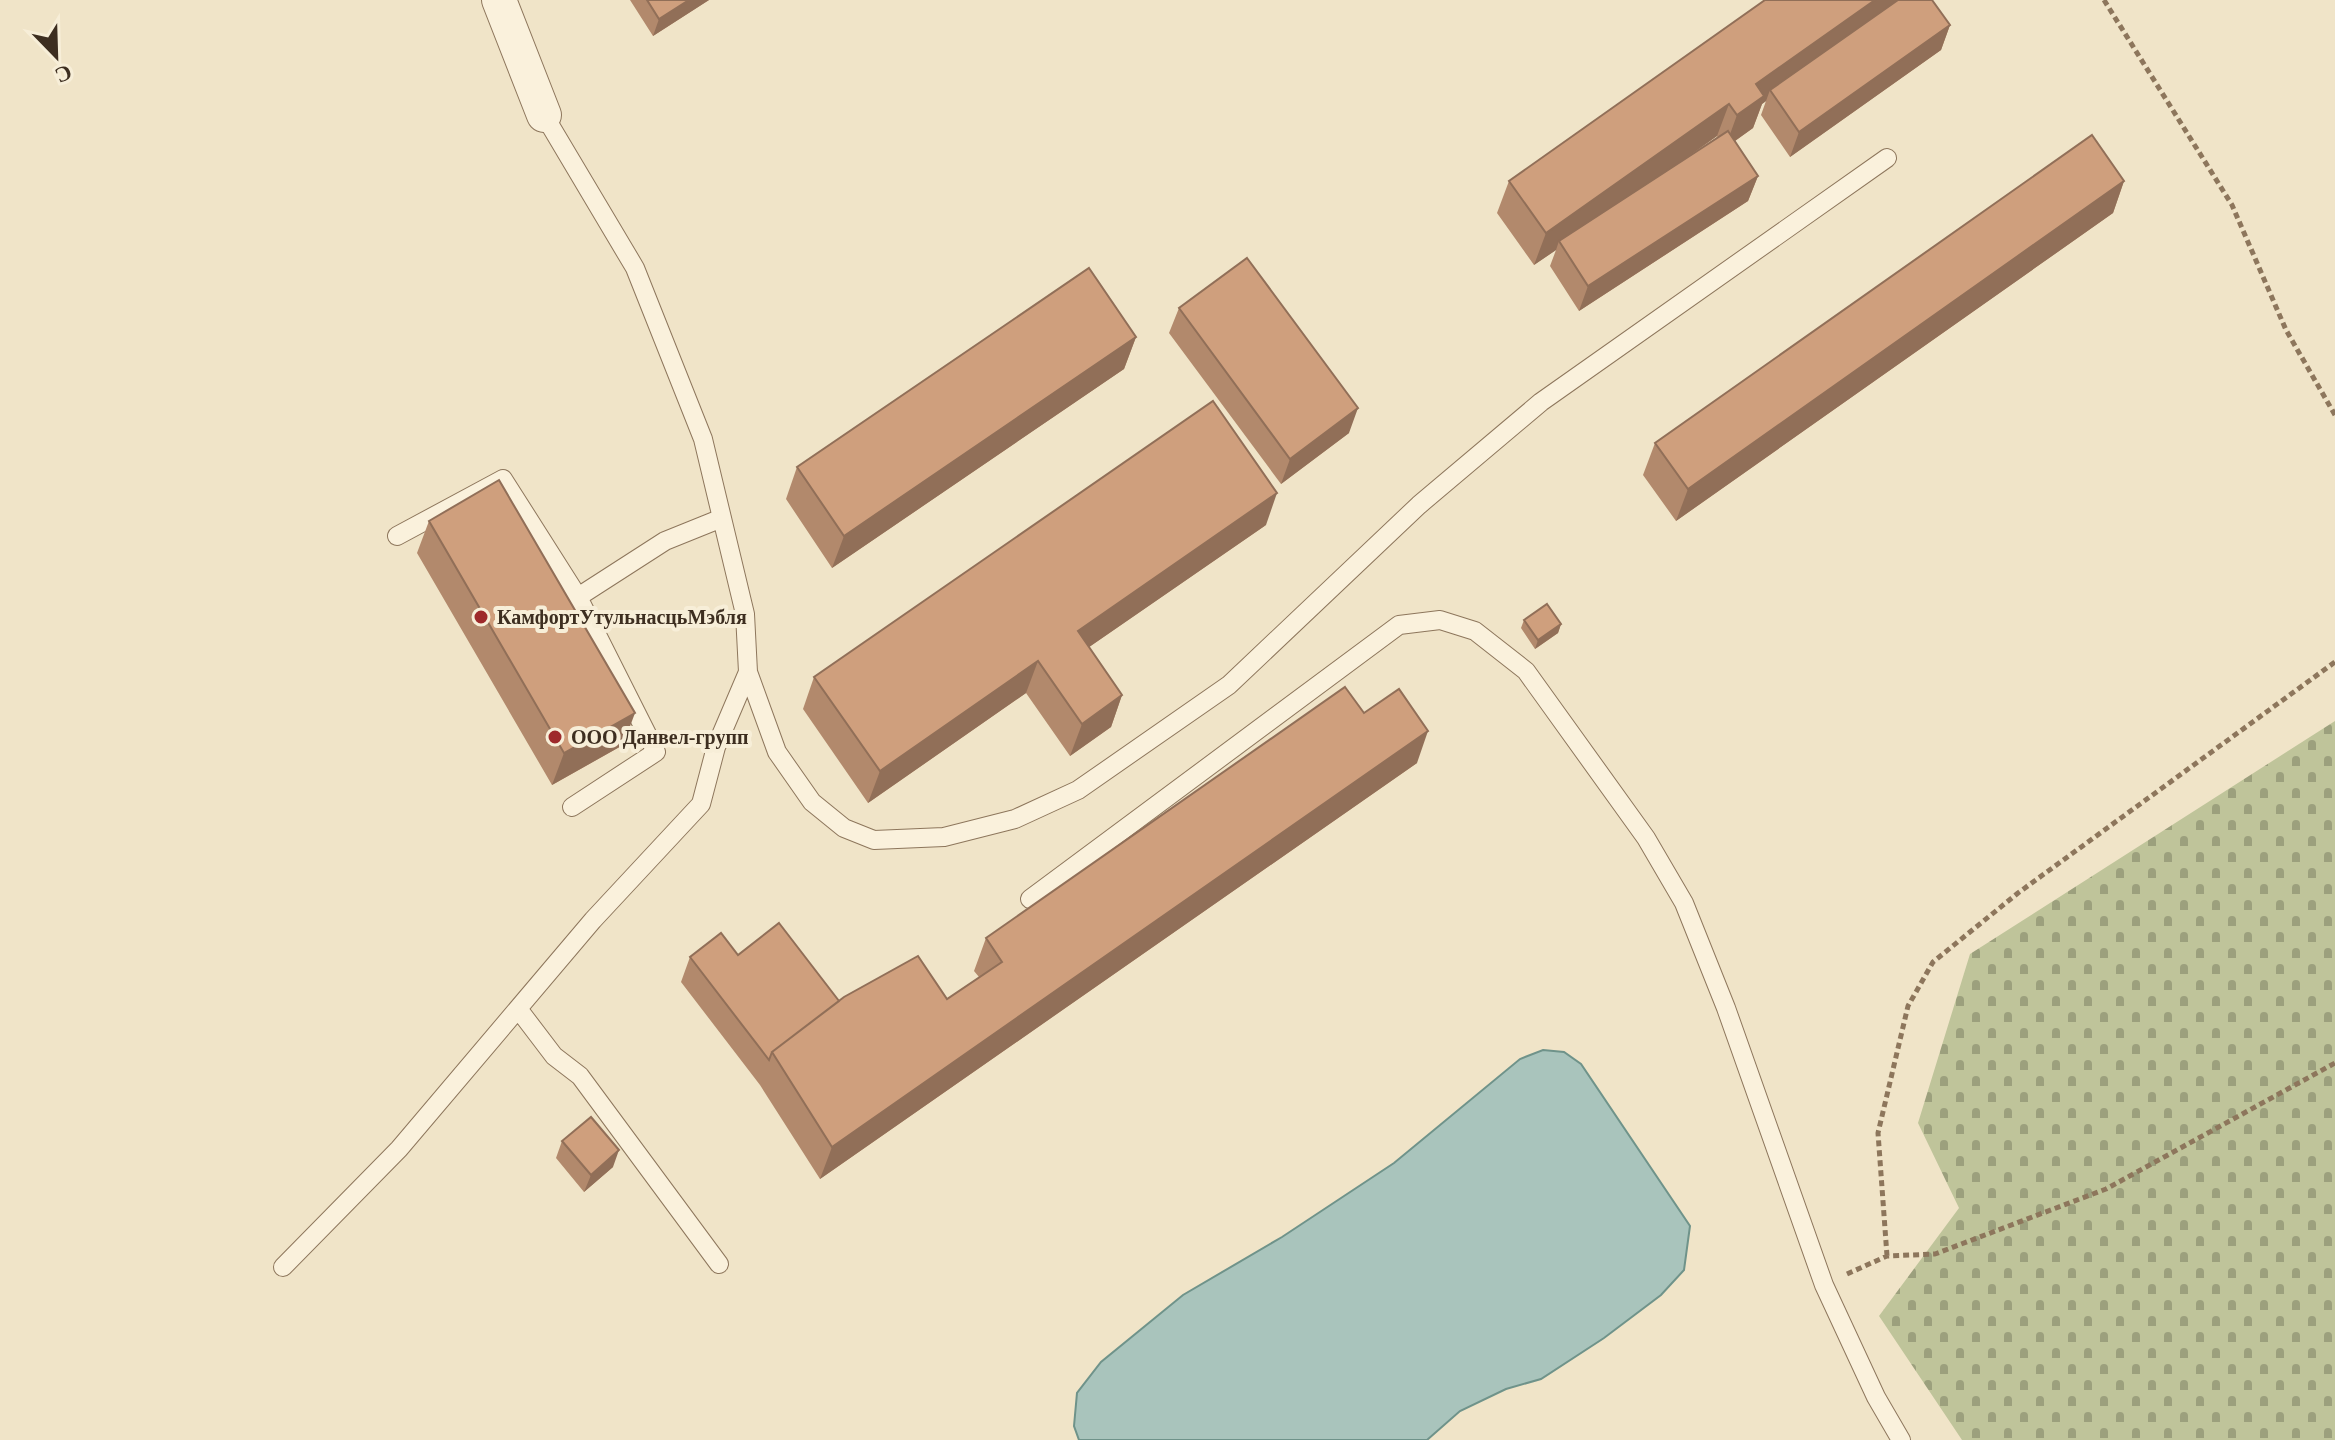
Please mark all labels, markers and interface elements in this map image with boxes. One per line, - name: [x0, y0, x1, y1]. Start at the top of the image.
- north arrow: [16, 16, 96, 96]
- text: С: [51, 59, 76, 89]
- place label: КамфортУтульнасцьМэбля: [497, 606, 747, 629]
- marker: КамфортУтульнасцьМэбля: [472, 608, 490, 626]
- place label: ООО Данвел-групп: [571, 726, 749, 749]
- marker: ООО Данвел-групп: [546, 728, 564, 746]

